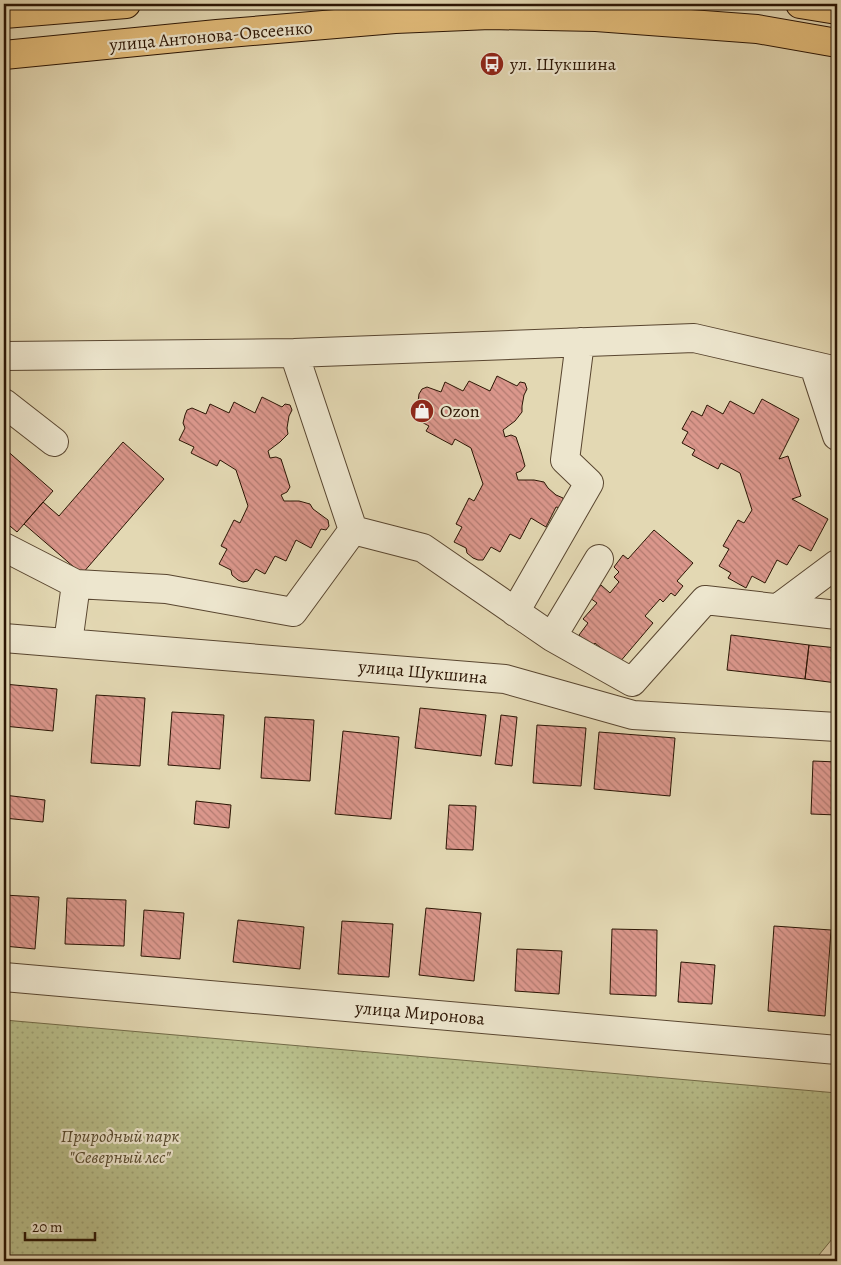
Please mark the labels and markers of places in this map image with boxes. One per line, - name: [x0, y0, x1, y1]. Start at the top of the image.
- bus stop icon: ул. Шукшина: [479, 51, 505, 77]
- place label: ул. Шукшина: [509, 52, 617, 76]
- shop icon: Ozon: [409, 398, 435, 424]
- place label: Ozon: [440, 399, 480, 423]

